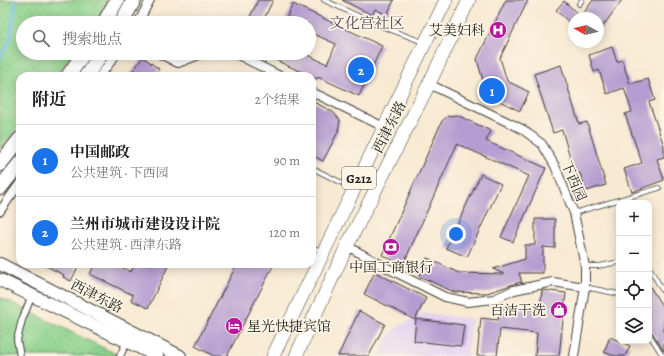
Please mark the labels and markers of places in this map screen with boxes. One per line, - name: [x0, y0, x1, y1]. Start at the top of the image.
- hospital icon: 艾美妇科: [488, 20, 508, 40]
- place label: 艾美妇科: [429, 21, 485, 40]
- pin: 2: [348, 55, 374, 85]
- pin: 1: [479, 76, 505, 106]
- bank icon: 中国工商银行: [381, 237, 401, 257]
- place label: 中国工商银行: [349, 258, 433, 277]
- shop icon: 百洁干洗: [549, 300, 569, 320]
- place label: 百洁干洗: [490, 301, 546, 320]
- hotel icon: 星光快捷宾馆: [224, 316, 244, 336]
- place label: 星光快捷宾馆: [247, 317, 331, 336]

